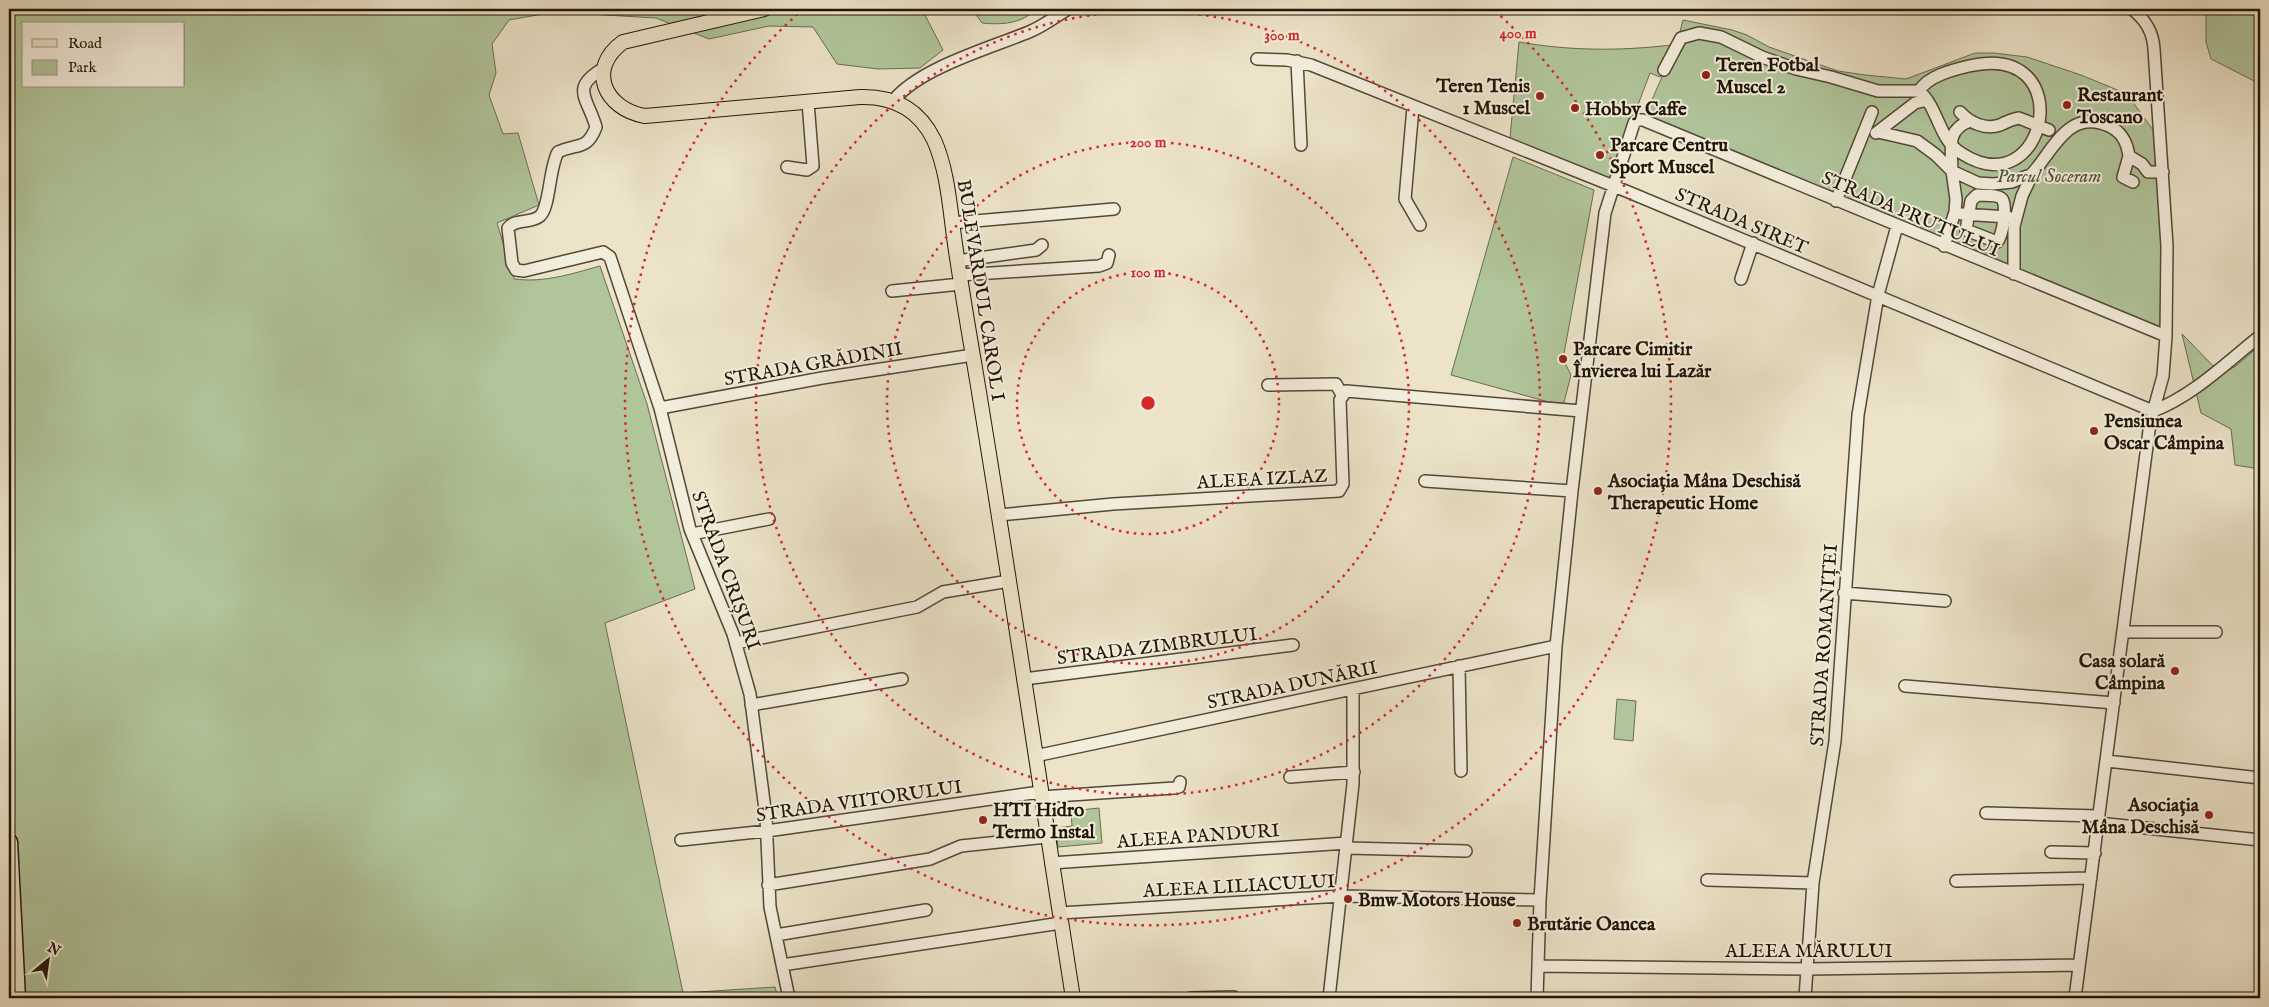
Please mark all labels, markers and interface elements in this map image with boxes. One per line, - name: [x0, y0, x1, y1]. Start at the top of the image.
- legend: [22, 22, 185, 88]
- text: 400 m: [1500, 24, 1537, 43]
- text: 300 m: [1264, 26, 1300, 45]
- text: Road: [68, 34, 103, 53]
- place label: Teren Fotbal Muscel 2: [1715, 54, 1820, 100]
- text: Park: [68, 58, 98, 77]
- marker: Teren Fotbal Muscel 2: [1700, 69, 1712, 81]
- place label: Teren Tenis 1 Muscel: [1435, 75, 1531, 121]
- place label: Restaurant Toscano: [2076, 84, 2164, 130]
- marker: Teren Tenis 1 Muscel: [1534, 90, 1546, 102]
- place label: Hobby Caffe: [1585, 98, 1687, 122]
- marker: Restaurant Toscano: [2061, 99, 2073, 111]
- marker: Hobby Caffe: [1569, 102, 1581, 114]
- text: 200 m: [1130, 133, 1167, 152]
- place label: Parcare Centru Sport Muscel: [1610, 134, 1728, 180]
- marker: Parcare Centru Sport Muscel: [1594, 149, 1606, 161]
- park label: Parcul Soceram: [1997, 165, 2101, 189]
- street label: STRADA PRUTULUI: [1818, 166, 2003, 263]
- street label: BULEVARDUL CAROL I: [951, 178, 1009, 403]
- street label: STRADA SIRET: [1671, 183, 1811, 261]
- text: 100 m: [1130, 263, 1166, 282]
- street label: STRADA GRĂDINII: [722, 336, 904, 392]
- place label: Parcare Cimitir Învierea lui Lazăr: [1573, 338, 1712, 384]
- marker: Parcare Cimitir Învierea lui Lazăr: [1557, 353, 1569, 365]
- centre of rings: [1139, 394, 1157, 412]
- place label: Pensiunea Oscar Câmpina: [2104, 410, 2225, 456]
- marker: Pensiunea Oscar Câmpina: [2088, 425, 2100, 437]
- street label: ALEEA IZLAZ: [1195, 465, 1328, 495]
- place label: Asociația Mâna Deschisă Therapeutic Home: [1607, 470, 1801, 516]
- marker: Asociația Mâna Deschisă Therapeutic Home: [1592, 485, 1604, 497]
- street label: STRADA CRIȘURI: [685, 488, 765, 653]
- street label: STRADA ROMANIȚEI: [1806, 543, 1844, 747]
- street label: STRADA ZIMBRULUI: [1056, 623, 1259, 671]
- place label: Casa solară Câmpina: [2079, 650, 2166, 696]
- street label: STRADA DUNĂRII: [1205, 655, 1380, 716]
- marker: Casa solară Câmpina: [2169, 665, 2181, 677]
- street label: STRADA VIITORULUI: [755, 776, 964, 828]
- place label: Asociația Mâna Deschisă: [2082, 794, 2200, 840]
- place label: HTI Hidro Termo Instal: [992, 799, 1096, 845]
- marker: Asociația Mâna Deschisă: [2203, 809, 2215, 821]
- marker: HTI Hidro Termo Instal: [977, 814, 989, 826]
- street label: ALEEA PANDURI: [1115, 819, 1280, 855]
- street label: ALEEA LILIACULUI: [1141, 870, 1336, 904]
- place label: Bmw Motors House: [1358, 889, 1516, 913]
- marker: Bmw Motors House: [1342, 893, 1354, 905]
- place label: Brutărie Oancea: [1527, 913, 1656, 937]
- marker: Brutărie Oancea: [1511, 917, 1523, 929]
- north arrow: [22, 934, 72, 984]
- text: N: [43, 938, 63, 960]
- street label: ALEEA MĂRULUI: [1724, 939, 1893, 964]

